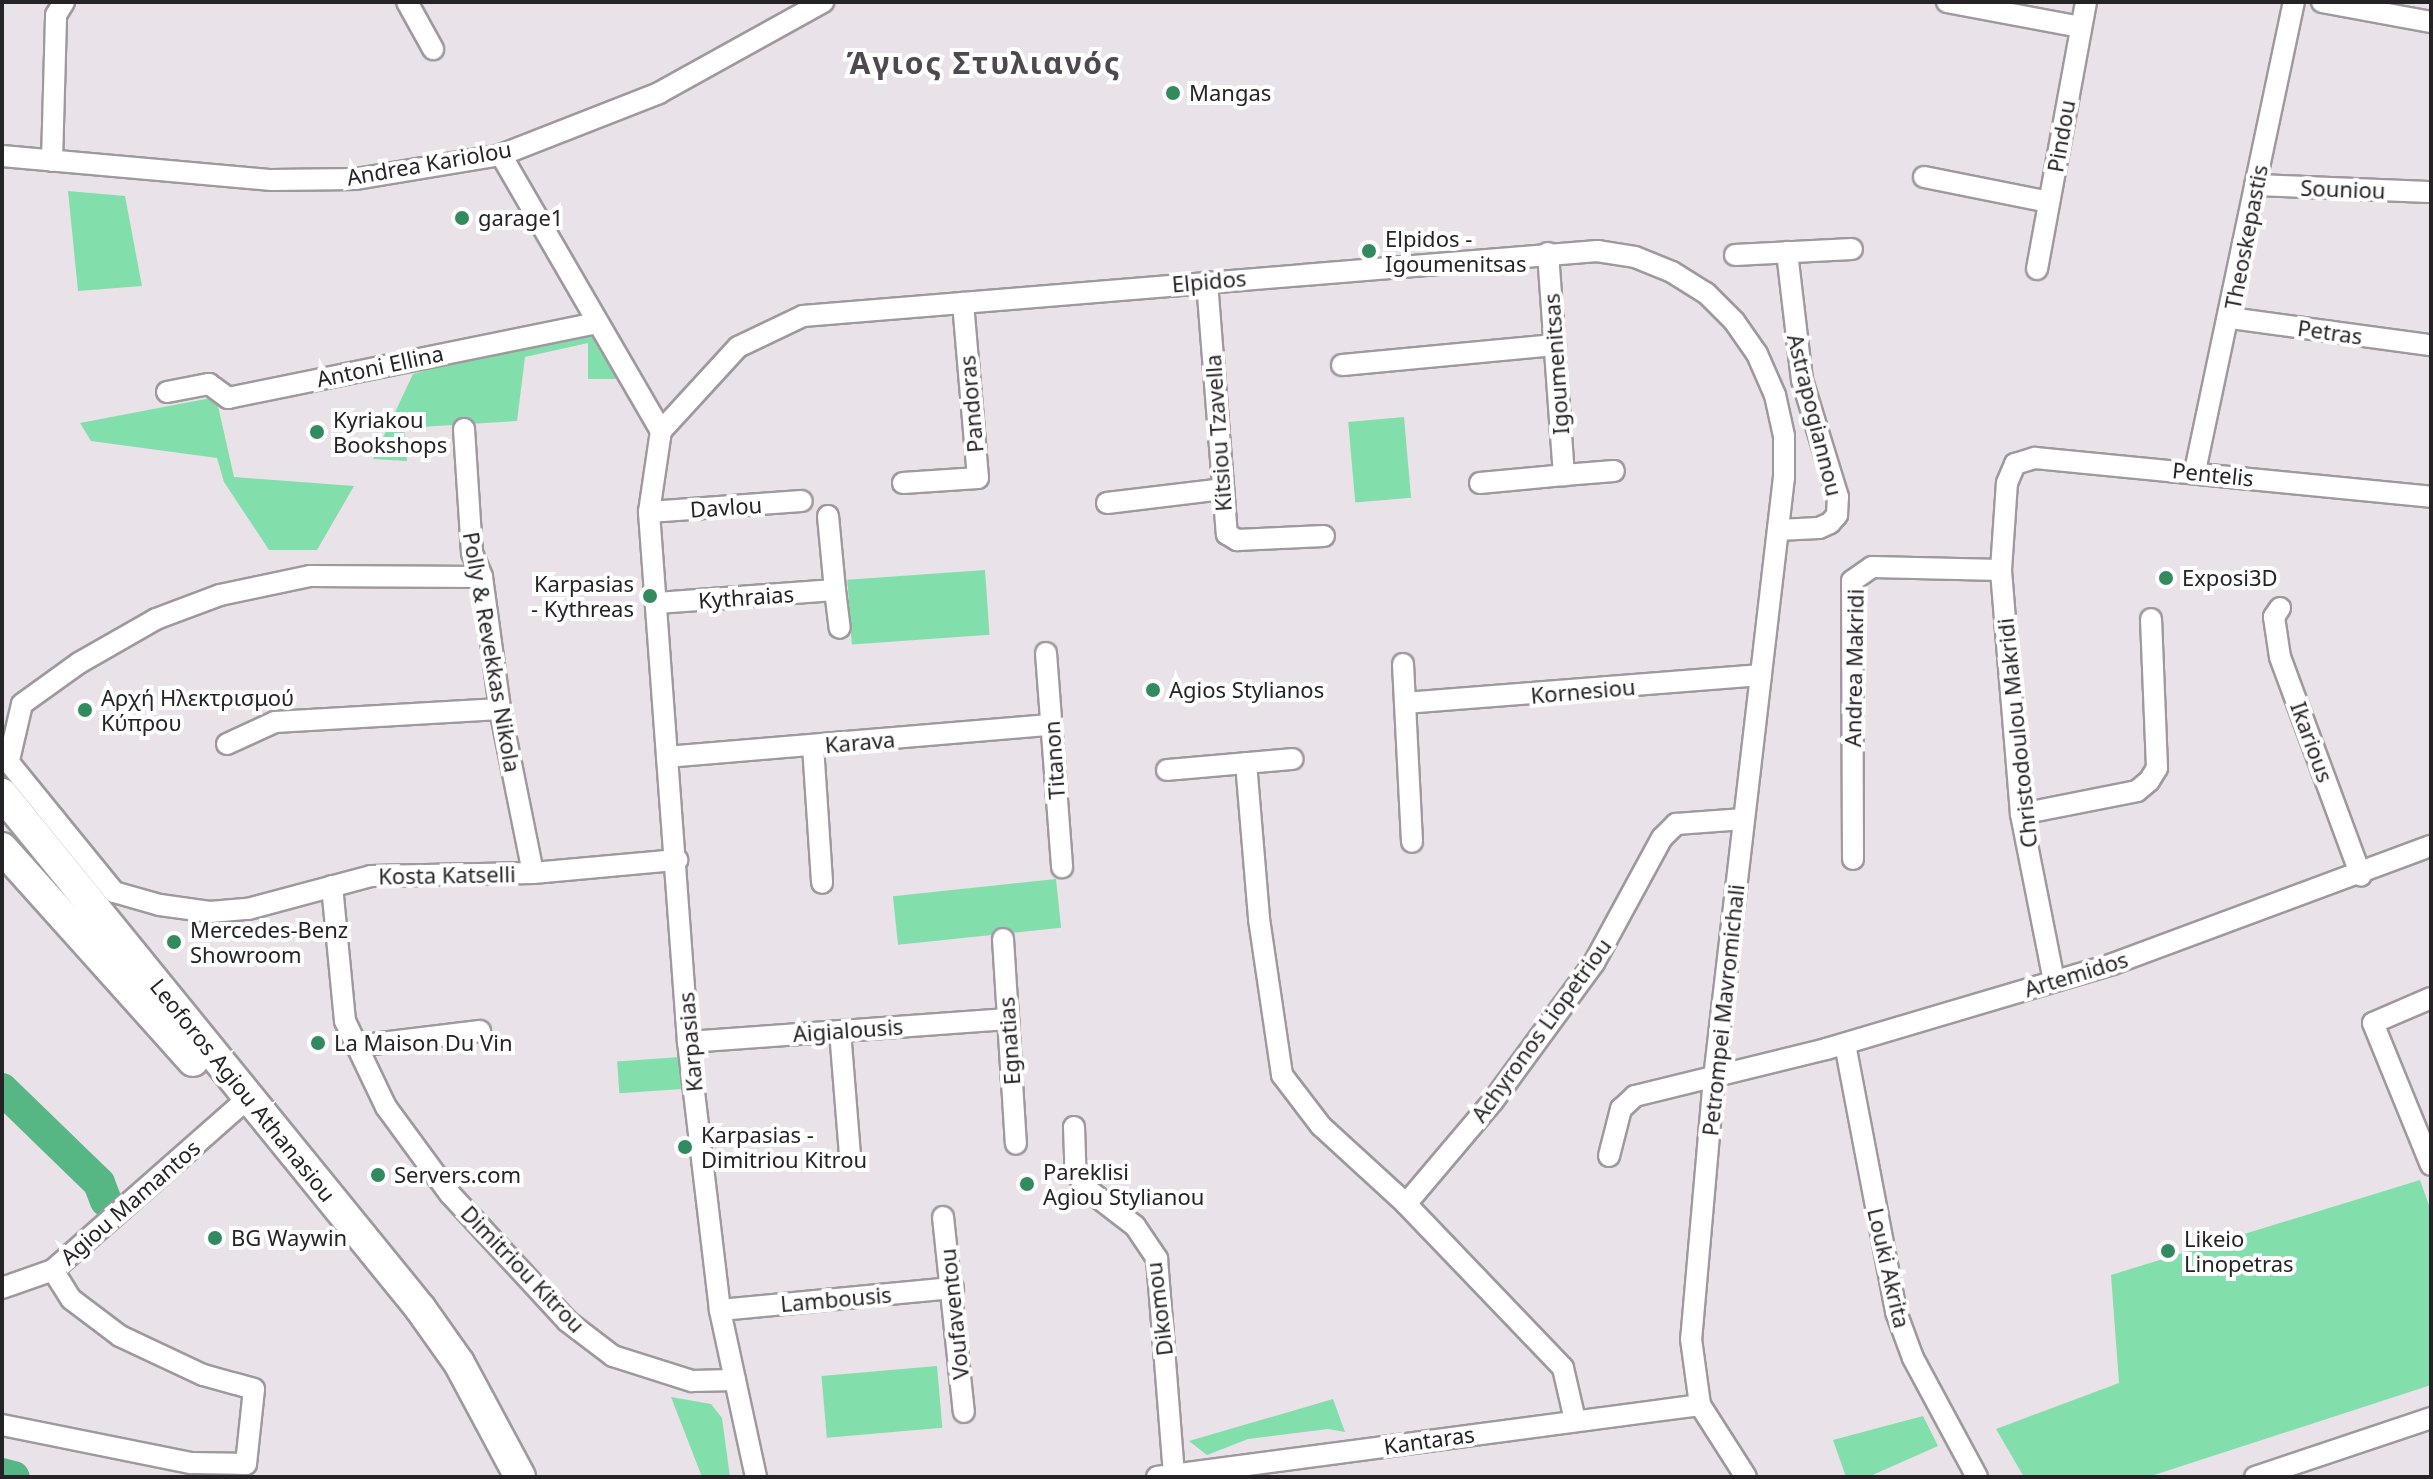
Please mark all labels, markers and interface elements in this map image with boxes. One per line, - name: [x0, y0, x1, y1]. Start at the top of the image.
- district label: Άγιος Στυλιανός: [847, 45, 1121, 81]
- place label: Mangas: [1189, 80, 1271, 106]
- marker: Mangas: [1164, 84, 1182, 102]
- street label: Pindou: [2042, 98, 2080, 174]
- street label: Andrea Kariolou: [345, 136, 513, 190]
- street label: Theoskepastis: [2219, 162, 2273, 312]
- street label: Souniou: [2300, 174, 2386, 204]
- place label: garage1: [478, 205, 563, 231]
- marker: garage1: [453, 209, 471, 227]
- place label: Elpidos - Igoumenitsas: [1385, 225, 1527, 276]
- marker: Elpidos - Igoumenitsas: [1360, 242, 1378, 260]
- street label: Elpidos: [1171, 265, 1247, 297]
- street label: Igoumenitsas: [1538, 292, 1574, 436]
- street label: Petras: [2296, 314, 2364, 350]
- street label: Astrapogiannou: [1782, 331, 1848, 499]
- street label: Antoni Ellina: [314, 340, 446, 392]
- street label: Pandoras: [954, 354, 988, 454]
- street label: Kitsiou Tzavella: [1199, 354, 1237, 512]
- place label: Kyriakou Bookshops: [333, 406, 447, 458]
- marker: Kyriakou Bookshops: [308, 423, 326, 441]
- street label: Pentelis: [2171, 457, 2255, 491]
- street label: Davlou: [689, 491, 763, 523]
- street label: Polly & Revekkas Nikola: [458, 530, 526, 774]
- place label: Exposi3D: [2182, 565, 2278, 591]
- marker: Exposi3D: [2157, 569, 2175, 587]
- place label: Karpasias - Kythreas: [531, 570, 634, 622]
- street label: Kythraias: [697, 580, 795, 614]
- marker: Karpasias - Kythreas: [641, 587, 659, 605]
- street label: Andrea Makridi: [1839, 589, 1869, 747]
- street label: Christodoulou Makridi: [1992, 617, 2042, 849]
- street label: Kornesiou: [1529, 673, 1637, 709]
- place label: Agios Stylianos: [1169, 677, 1324, 703]
- marker: Agios Stylianos: [1144, 681, 1162, 699]
- place label: Αρχή Ηλεκτρισμού Κύπρου: [101, 684, 294, 736]
- street label: Ikarious: [2285, 698, 2339, 786]
- marker: Αρχή Ηλεκτρισμού Κύπρου: [76, 701, 94, 719]
- street label: Titanon: [1038, 720, 1070, 800]
- street label: Karava: [824, 726, 896, 758]
- street label: Kosta Katselli: [378, 861, 516, 889]
- street label: Petrompei Mavromichali: [1697, 883, 1749, 1137]
- place label: Mercedes-Benz Showroom: [190, 916, 348, 968]
- marker: Mercedes-Benz Showroom: [165, 933, 183, 951]
- street label: Achyronos Liopetriou: [1465, 933, 1617, 1127]
- street label: Artemidos: [2021, 946, 2131, 1002]
- street label: Leoforos Agiou Athanasiou: [145, 973, 341, 1207]
- street label: Karpasias: [672, 991, 708, 1093]
- street label: Egnatias: [993, 996, 1025, 1086]
- street label: Aigialousis: [792, 1013, 904, 1047]
- place label: La Maison Du Vin: [334, 1030, 513, 1056]
- marker: La Maison Du Vin: [309, 1034, 327, 1052]
- place label: Karpasias - Dimitriou Kitrou: [701, 1121, 867, 1172]
- street label: Agiou Mamantos: [55, 1134, 205, 1270]
- marker: Karpasias - Dimitriou Kitrou: [676, 1138, 694, 1156]
- place label: Pareklisi Agiou Stylianou: [1043, 1158, 1204, 1210]
- place label: Servers.com: [394, 1162, 521, 1188]
- marker: Servers.com: [369, 1166, 387, 1184]
- marker: Pareklisi Agiou Stylianou: [1018, 1175, 1036, 1193]
- street label: Dimitriou Kitrou: [456, 1200, 590, 1338]
- street label: Louki Akrita: [1862, 1205, 1916, 1331]
- place label: BG Waywin: [231, 1225, 347, 1251]
- place label: Likeio Linopetras: [2184, 1225, 2294, 1276]
- marker: BG Waywin: [206, 1229, 224, 1247]
- marker: Likeio Linopetras: [2159, 1242, 2177, 1260]
- street label: Voufaventou: [934, 1247, 974, 1381]
- street label: Dikomou: [1140, 1261, 1178, 1357]
- street label: Lambousis: [779, 1281, 893, 1317]
- street label: Kantaras: [1382, 1421, 1476, 1459]

